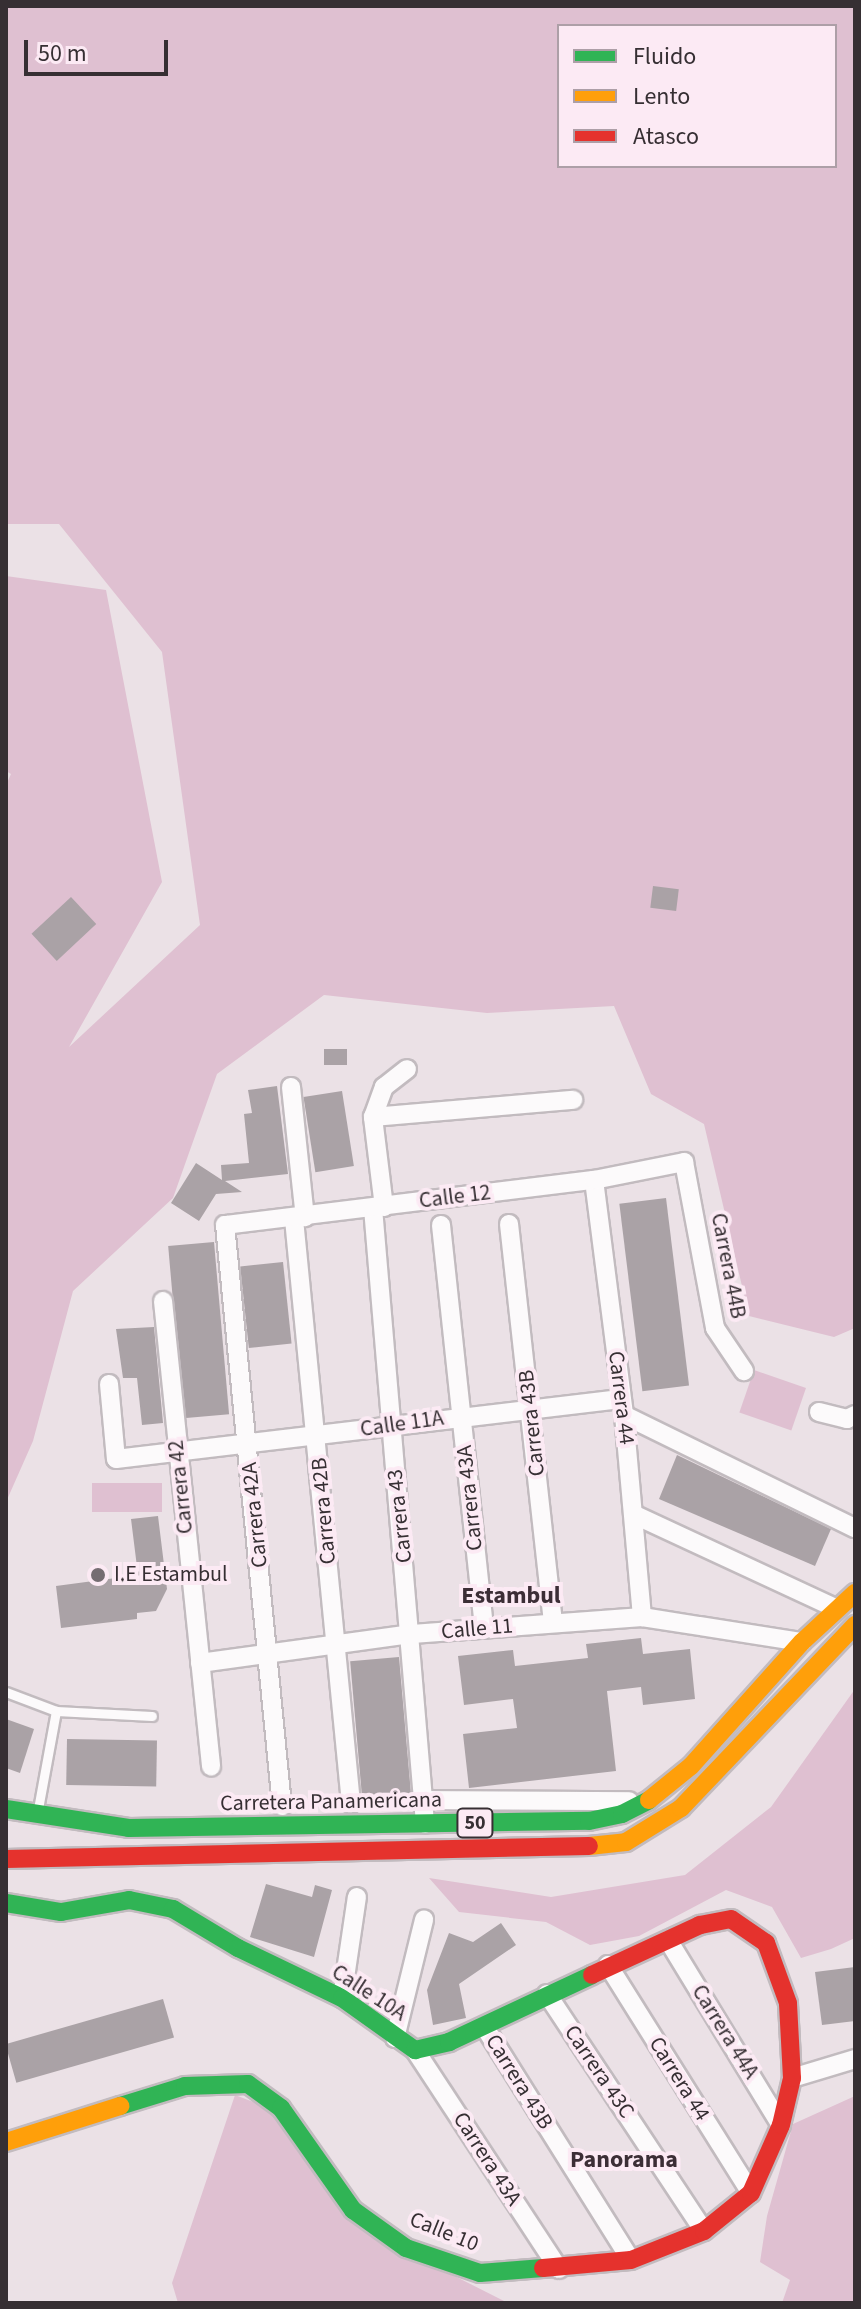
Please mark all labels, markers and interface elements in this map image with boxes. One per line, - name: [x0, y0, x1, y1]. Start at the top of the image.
- scale bar: [28, 24, 172, 74]
- legend: [557, 24, 837, 168]
- text: 50 m: [38, 36, 87, 71]
- text: Fluido: [633, 39, 696, 74]
- text: Lento: [633, 79, 690, 114]
- text: Atasco: [633, 119, 699, 154]
- street label: Calle 12: [418, 1180, 492, 1214]
- street label: Carrera 44B: [705, 1211, 751, 1321]
- street label: Carrera 44: [602, 1350, 640, 1446]
- street label: Carrera 43B: [513, 1368, 551, 1478]
- street label: Calle 11A: [359, 1405, 445, 1443]
- street label: Carrera 42: [163, 1439, 199, 1535]
- street label: Carrera 43A: [451, 1444, 489, 1552]
- street label: Carrera 42B: [306, 1457, 342, 1565]
- street label: Carrera 42A: [236, 1461, 274, 1569]
- street label: Carrera 43: [382, 1468, 418, 1564]
- place label: I.E Estambul: [114, 1562, 228, 1588]
- marker: I.E Estambul: [89, 1566, 107, 1584]
- district label: Estambul: [461, 1582, 561, 1610]
- street label: Calle 11: [440, 1613, 514, 1645]
- street label: Carretera Panamericana: [220, 1787, 442, 1817]
- road number: 50: [455, 1807, 495, 1839]
- street label: Calle 10A: [327, 1959, 411, 2027]
- street label: Carrera 44A: [686, 1980, 764, 2084]
- street label: Carrera 43C: [558, 2020, 640, 2124]
- street label: Carrera 43B: [479, 2030, 559, 2134]
- street label: Carrera 44: [643, 2032, 715, 2126]
- street label: Carrera 43A: [447, 2107, 527, 2211]
- district label: Panorama: [570, 2146, 678, 2174]
- street label: Calle 10: [406, 2206, 482, 2258]

